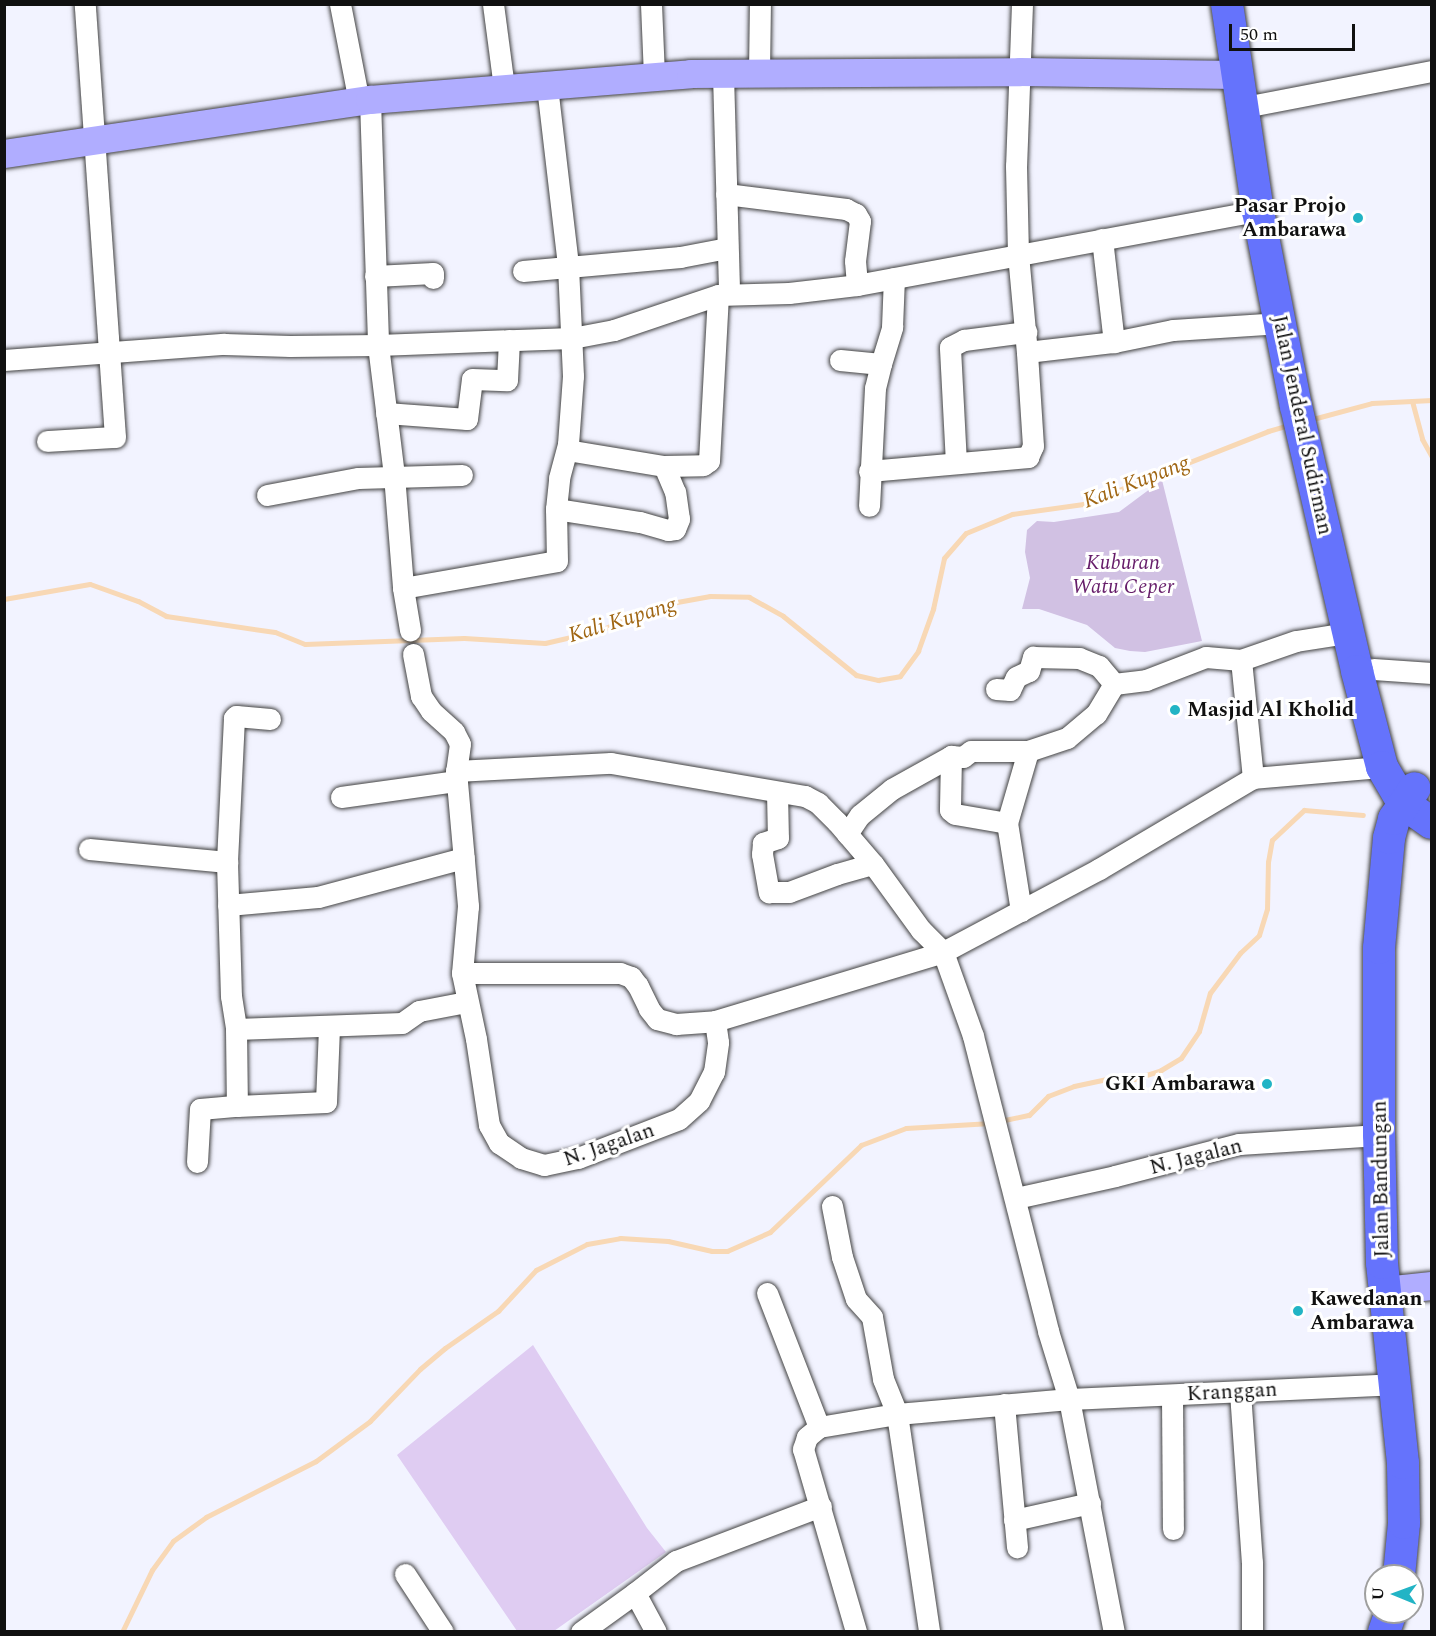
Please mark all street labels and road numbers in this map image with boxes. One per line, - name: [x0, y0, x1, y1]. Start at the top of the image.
- street label: Jalan Jenderal Sudirman: [1266, 313, 1338, 537]
- street label: Jalan Bandungan: [1367, 1100, 1395, 1258]
- street label: N. Jagalan: [560, 1118, 658, 1172]
- street label: N. Jagalan: [1147, 1133, 1245, 1181]
- street label: Kranggan: [1186, 1377, 1278, 1407]

